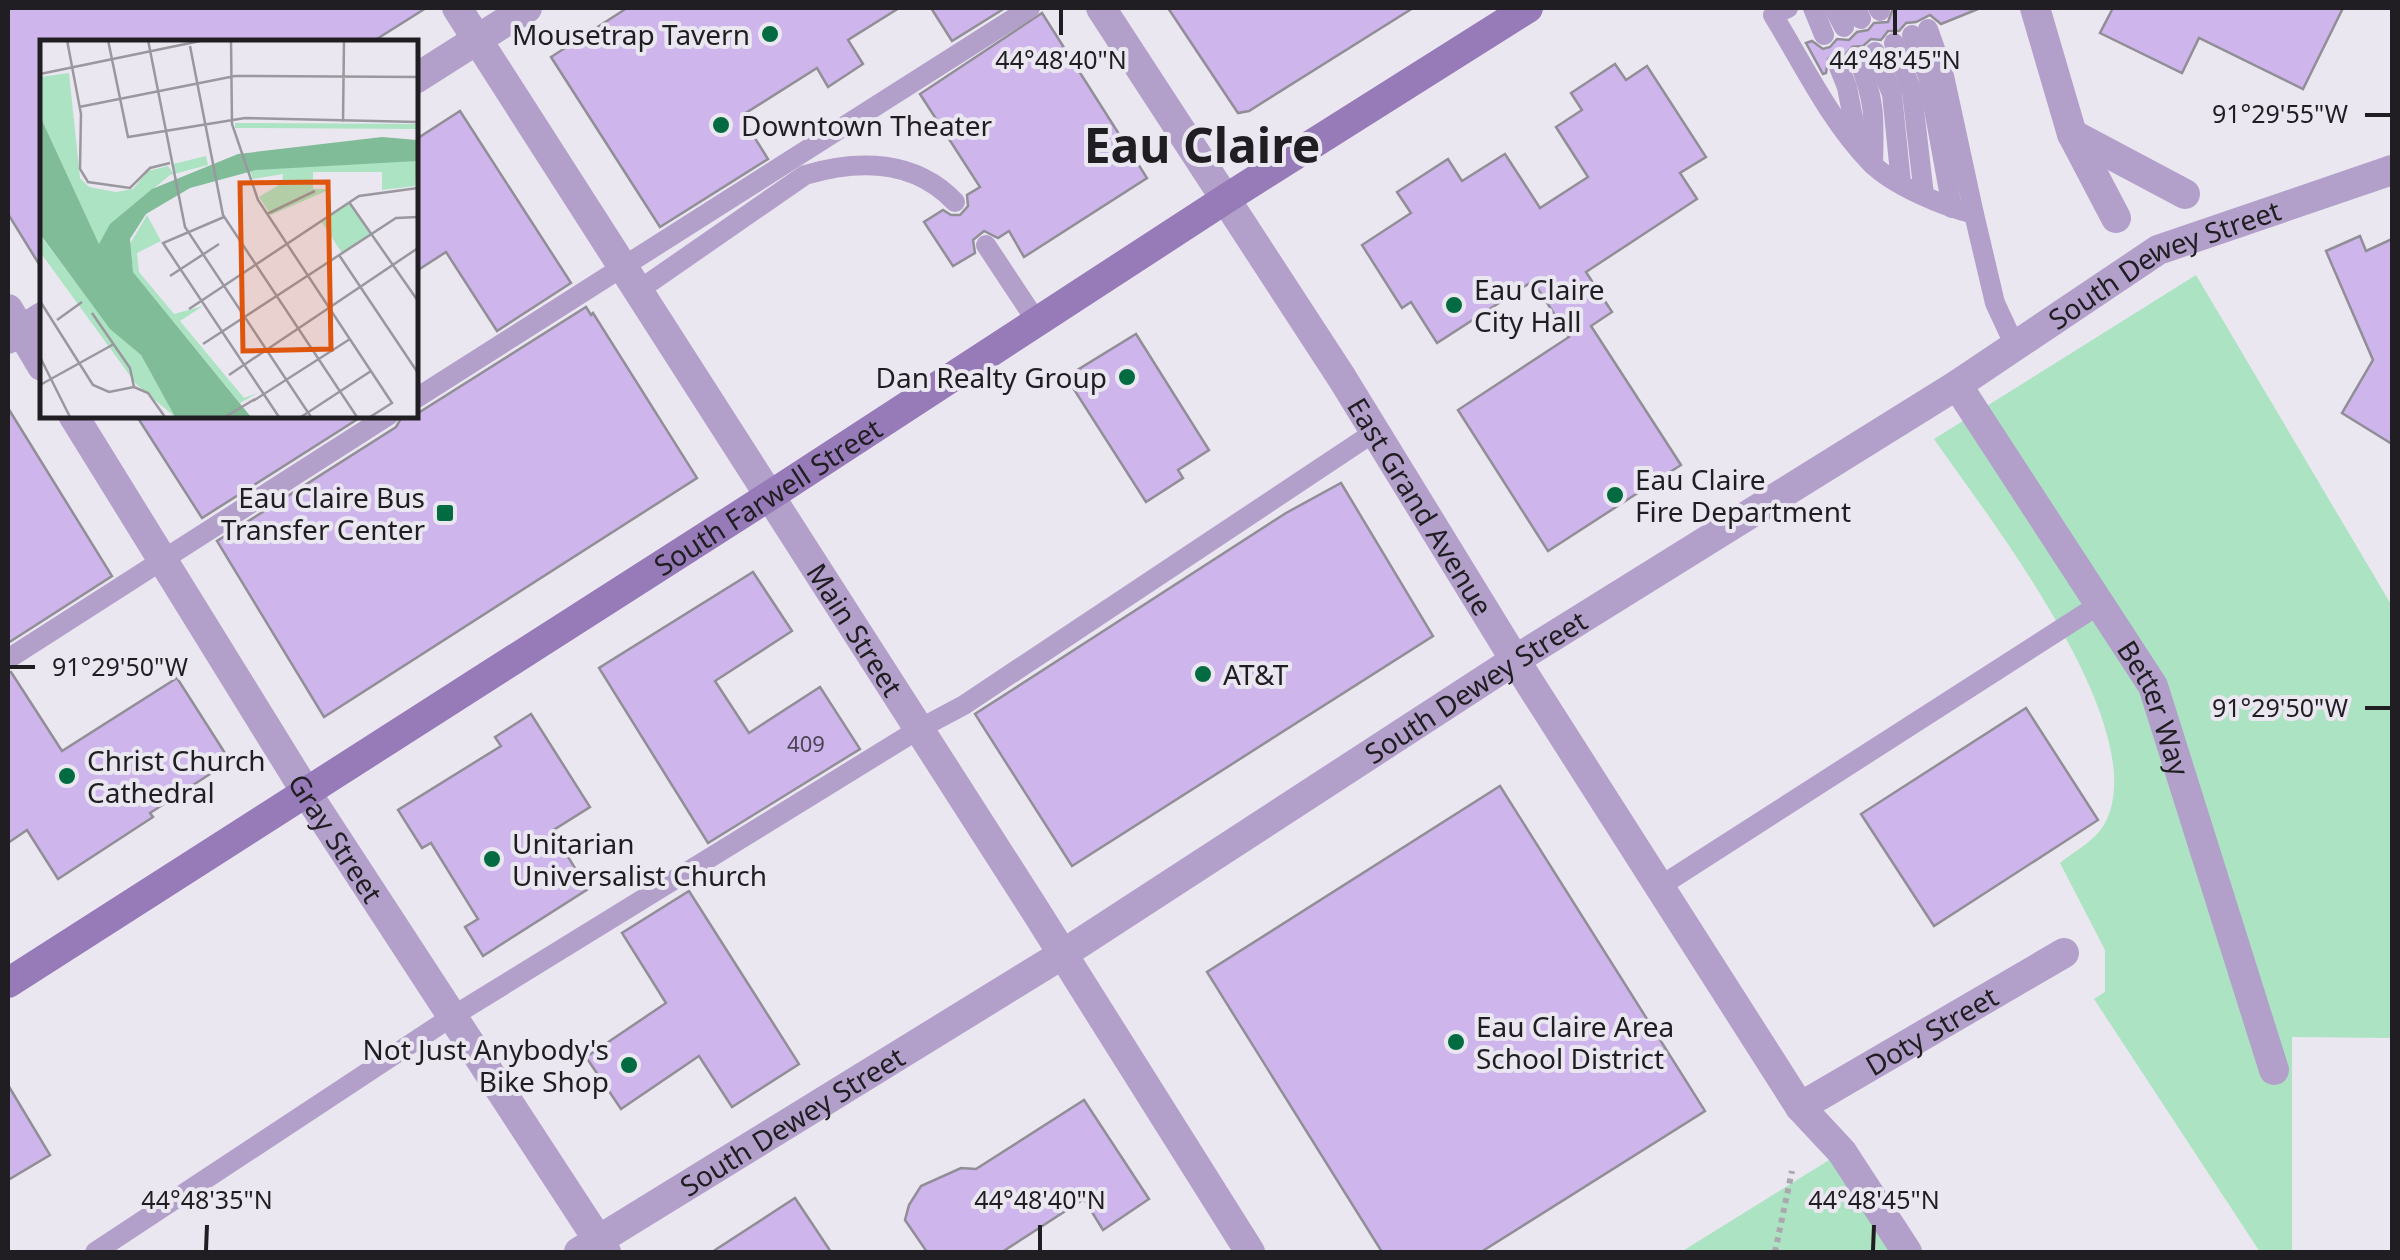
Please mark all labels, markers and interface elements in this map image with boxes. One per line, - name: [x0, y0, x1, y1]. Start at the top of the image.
- place label: Mousetrap Tavern: [512, 15, 750, 53]
- marker: Mousetrap Tavern: [759, 23, 781, 45]
- inset map: [40, 40, 418, 418]
- text: 44°48'40"N: [995, 42, 1127, 76]
- text: 44°48'45"N: [1829, 42, 1961, 76]
- text: 91°29'55"W: [2212, 96, 2348, 130]
- place label: Downtown Theater: [741, 106, 992, 144]
- district label: Eau Claire: [1084, 112, 1320, 177]
- marker: Downtown Theater: [710, 114, 732, 136]
- street label: South Dewey Street: [2040, 191, 2285, 338]
- place label: Eau Claire City Hall: [1474, 270, 1605, 340]
- marker: Eau Claire City Hall: [1443, 294, 1465, 316]
- place label: Dan Realty Group: [876, 358, 1107, 396]
- marker: Dan Realty Group: [1116, 366, 1138, 388]
- street label: East Grand Avenue: [1339, 390, 1502, 622]
- street label: South Farwell Street: [646, 409, 889, 584]
- place label: Eau Claire Fire Department: [1635, 460, 1851, 530]
- place label: Eau Claire Bus Transfer Center: [221, 478, 425, 548]
- marker: Eau Claire Fire Department: [1604, 484, 1626, 506]
- marker: Eau Claire Bus Transfer Center: [434, 502, 456, 524]
- street label: Main Street: [798, 555, 912, 703]
- street label: South Dewey Street: [1357, 601, 1594, 772]
- street label: Better Way: [2109, 633, 2199, 781]
- text: 91°29'50"W: [52, 649, 188, 683]
- place label: AT&T: [1223, 655, 1289, 693]
- marker: AT&T: [1192, 663, 1214, 685]
- text: 91°29'50"W: [2212, 690, 2348, 724]
- house number: 409: [787, 728, 825, 758]
- place label: Christ Church Cathedral: [87, 741, 266, 811]
- marker: Christ Church Cathedral: [56, 765, 78, 787]
- street label: Gray Street: [280, 766, 392, 910]
- place label: Unitarian Universalist Church: [512, 824, 767, 894]
- marker: Unitarian Universalist Church: [481, 848, 503, 870]
- street label: Doty Street: [1858, 977, 2004, 1084]
- place label: Eau Claire Area School District: [1476, 1007, 1674, 1077]
- place label: Not Just Anybody's Bike Shop: [363, 1030, 609, 1100]
- marker: Eau Claire Area School District: [1445, 1031, 1467, 1053]
- street label: South Dewey Street: [672, 1037, 911, 1204]
- marker: Not Just Anybody's Bike Shop: [618, 1054, 640, 1076]
- text: 44°48'35"N: [141, 1182, 273, 1216]
- text: 44°48'40"N: [974, 1182, 1106, 1216]
- text: 44°48'45"N: [1808, 1182, 1940, 1216]

